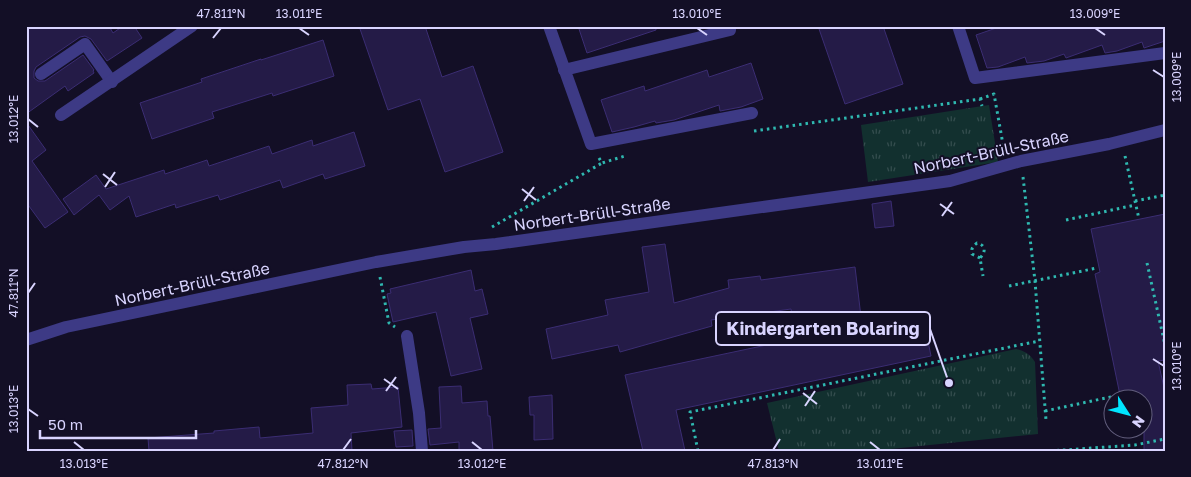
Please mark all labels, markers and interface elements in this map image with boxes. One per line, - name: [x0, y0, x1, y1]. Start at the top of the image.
- text: 47.811°N: [196, 6, 246, 21]
- text: 13.011°E: [276, 6, 322, 21]
- text: 13.010°E: [672, 6, 722, 21]
- text: 13.009°E: [1070, 6, 1120, 21]
- text: 13.009°E: [1169, 52, 1184, 102]
- text: 13.012°E: [6, 95, 21, 143]
- street label: Norbert-Brüll-Straße: [912, 126, 1070, 178]
- street label: Norbert-Brüll-Straße: [512, 193, 672, 235]
- street label: Norbert-Brüll-Straße: [113, 258, 271, 310]
- text: 47.811°N: [6, 268, 21, 318]
- callout: Kindergarten Bolaring: [716, 312, 930, 345]
- text: Kindergarten Bolaring: [726, 317, 920, 339]
- text: 13.010°E: [1169, 341, 1184, 391]
- text: 13.013°E: [6, 385, 21, 433]
- north arrow: [1104, 390, 1154, 440]
- scale bar: [40, 407, 196, 439]
- text: N: [1129, 413, 1149, 431]
- text: 50 m: [48, 415, 83, 433]
- text: 13.013°E: [60, 456, 108, 471]
- text: 47.812°N: [317, 456, 369, 471]
- text: 13.012°E: [458, 456, 506, 471]
- text: 47.813°N: [747, 456, 799, 471]
- text: 13.011°E: [857, 456, 903, 471]

